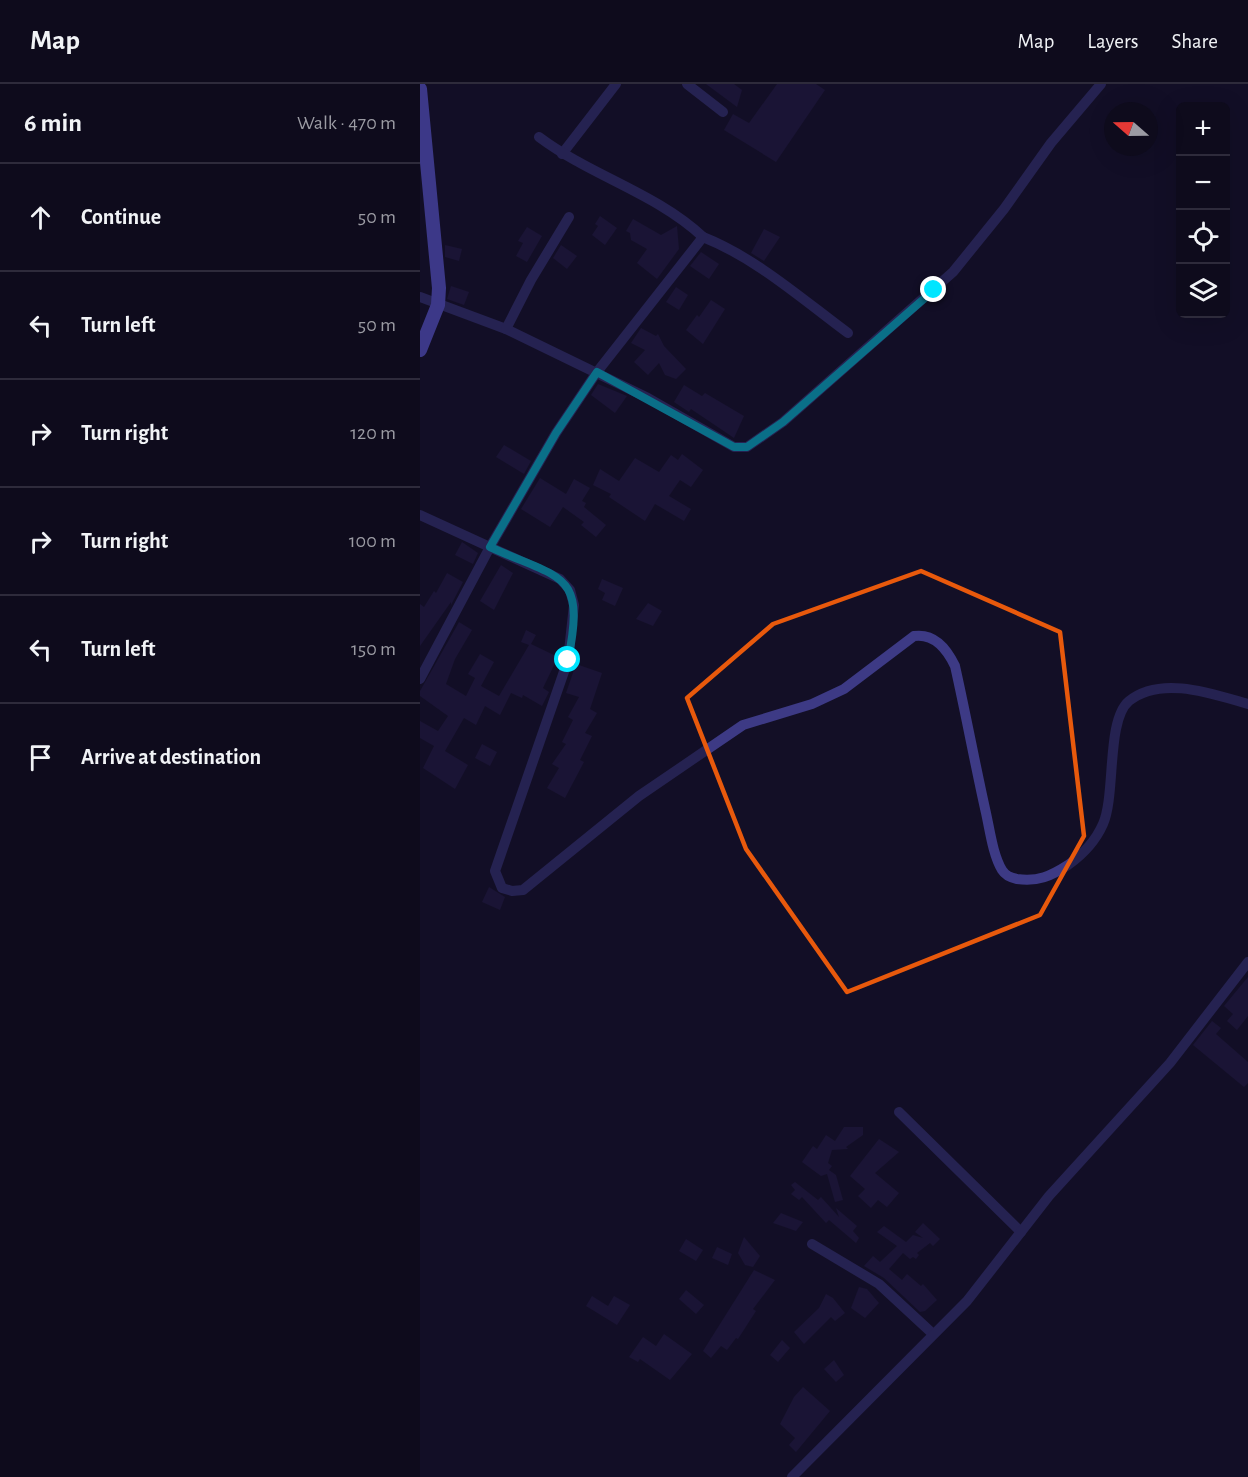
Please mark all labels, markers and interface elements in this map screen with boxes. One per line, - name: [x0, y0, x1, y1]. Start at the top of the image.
- text: Map: [30, 27, 80, 55]
- text: Map: [1018, 31, 1054, 52]
- text: Layers: [1087, 31, 1138, 52]
- text: Share: [1171, 31, 1218, 52]
- north arrow: [1104, 102, 1158, 156]
- map controls: [1176, 102, 1230, 318]
- button: +: [1176, 102, 1230, 156]
- text: 6 min: [24, 110, 82, 136]
- text: Walk · 470 m: [297, 113, 396, 133]
- button: −: [1176, 156, 1230, 210]
- icon: ahead: [24, 201, 57, 234]
- text: Continue: [81, 206, 161, 228]
- text: 50 m: [358, 207, 396, 227]
- button: locate: [1176, 210, 1230, 264]
- button: layers: [1176, 264, 1230, 318]
- route end: [920, 276, 946, 302]
- icon: left: [24, 309, 57, 342]
- text: Turn left: [81, 314, 155, 336]
- text: 50 m: [358, 315, 396, 335]
- icon: right: [24, 417, 57, 450]
- text: Turn right: [81, 422, 168, 444]
- text: 120 m: [350, 423, 396, 443]
- icon: right: [24, 525, 57, 558]
- text: Turn right: [81, 530, 168, 552]
- text: 100 m: [349, 531, 396, 551]
- icon: left: [24, 633, 57, 666]
- text: Turn left: [81, 638, 155, 660]
- text: 150 m: [351, 639, 396, 659]
- route start: [554, 646, 580, 672]
- icon: arrive: [24, 741, 57, 774]
- text: Arrive at destination: [81, 746, 261, 768]

